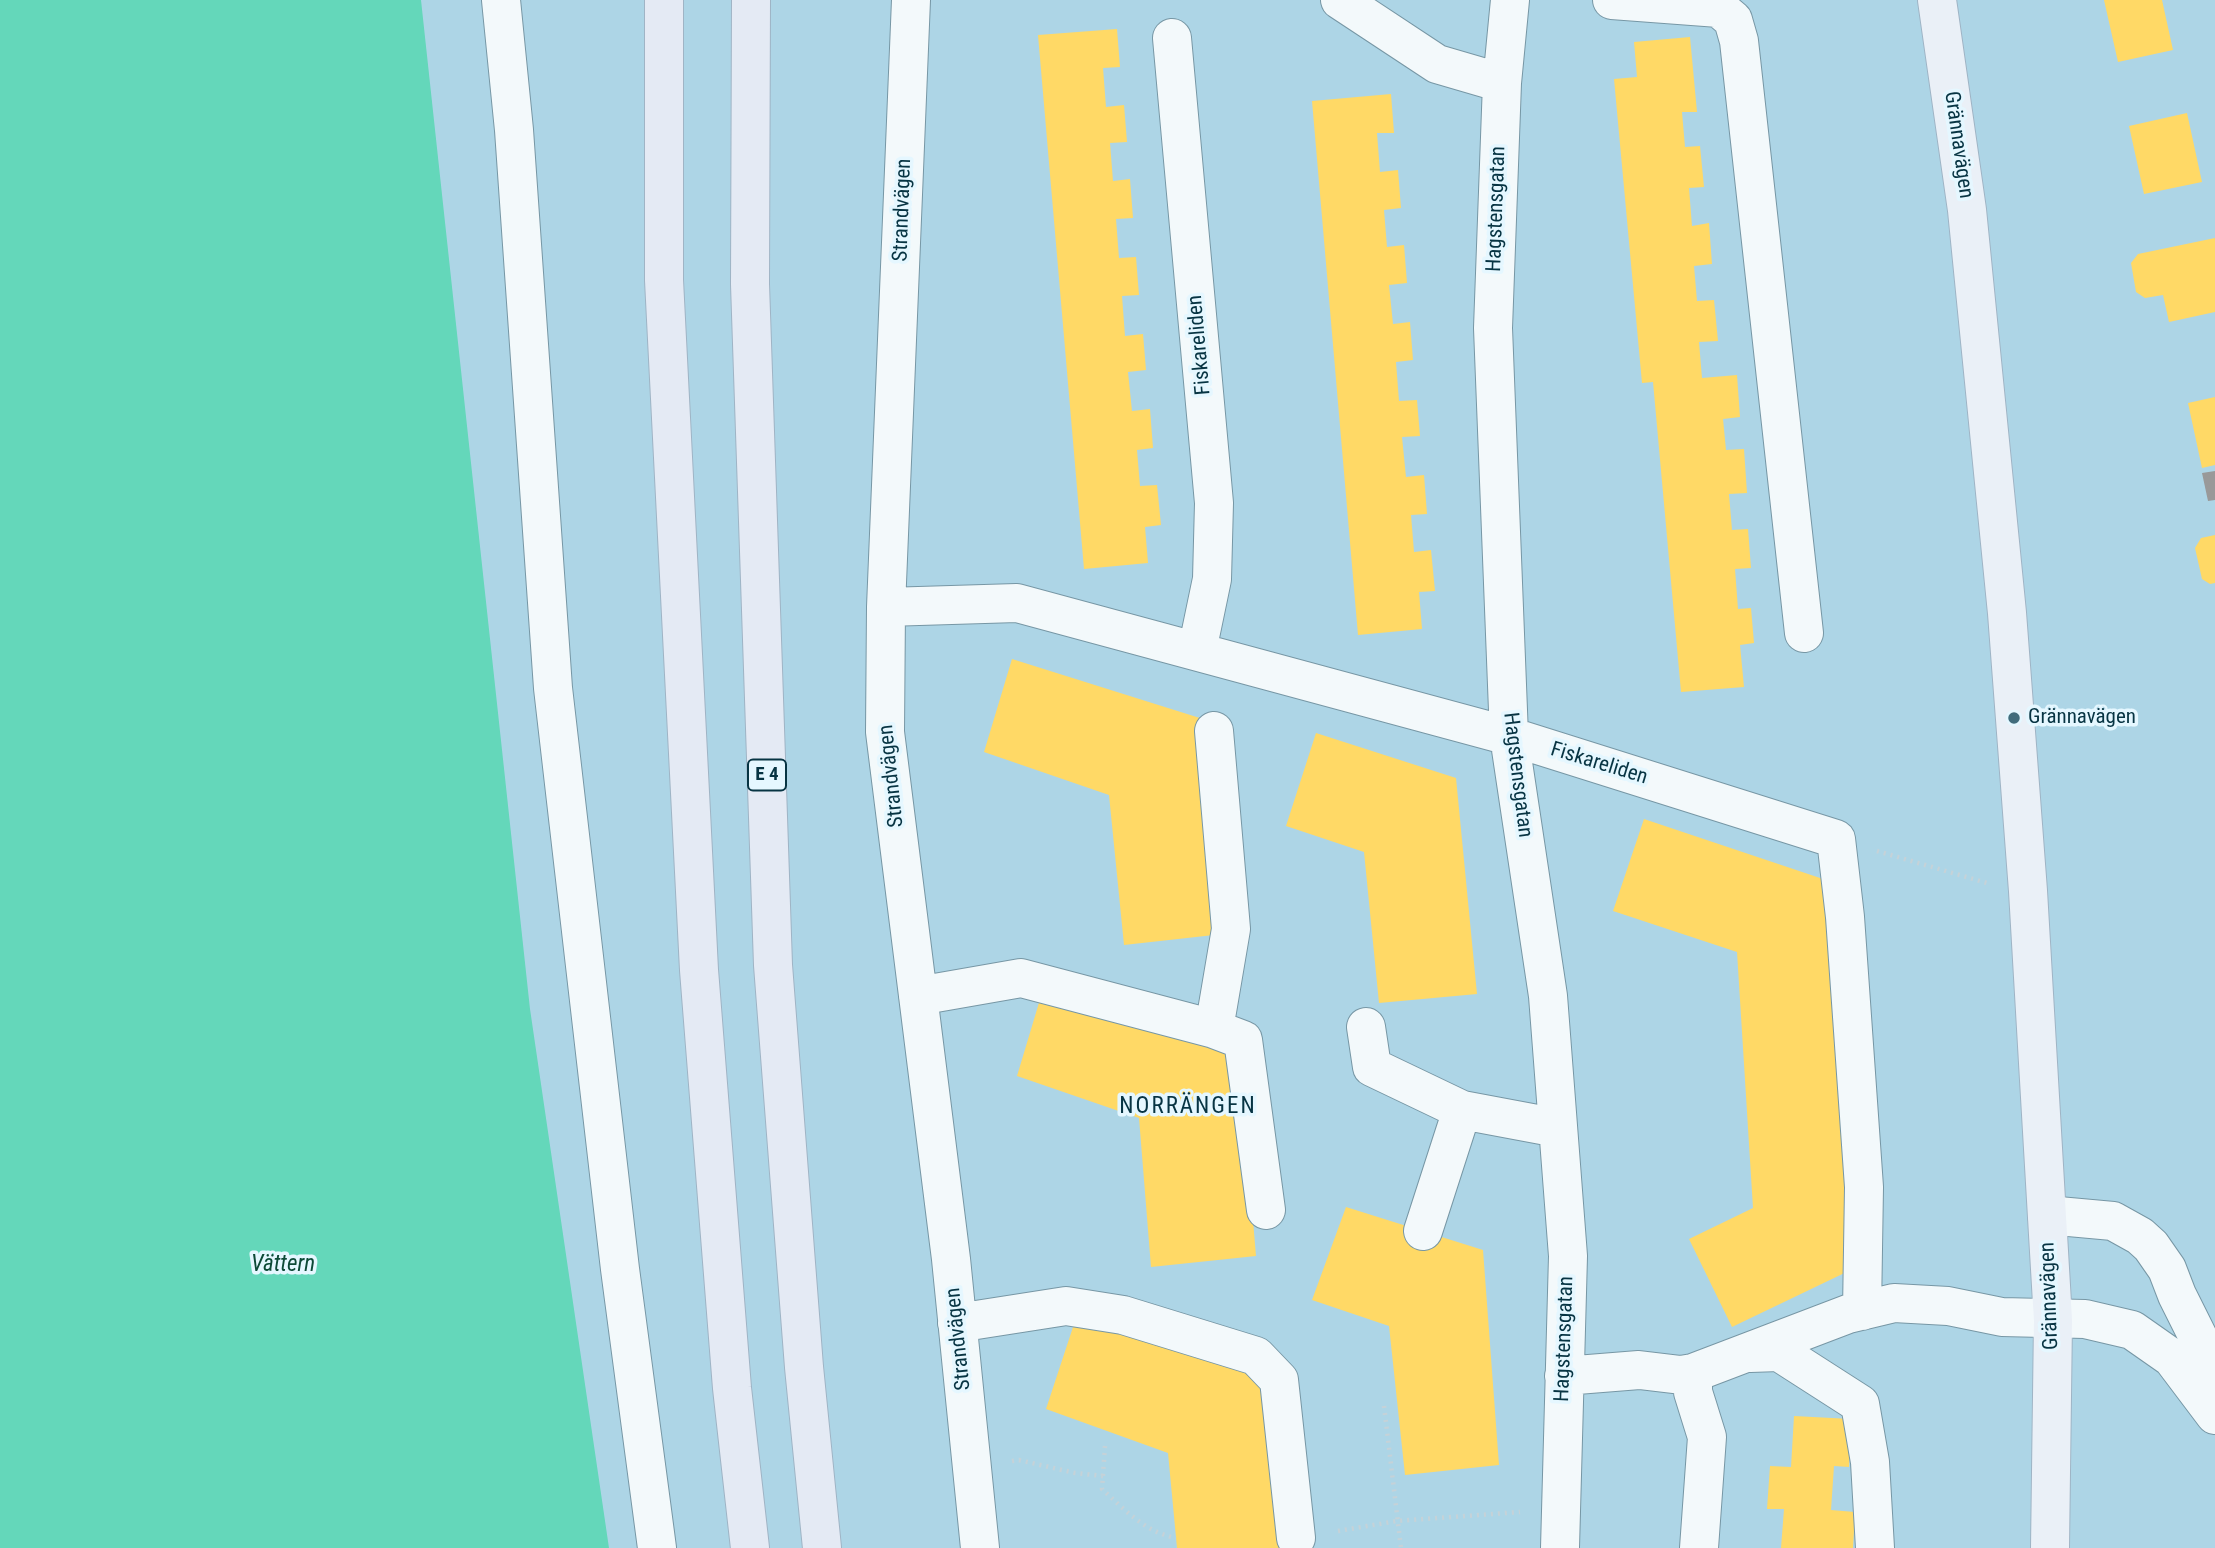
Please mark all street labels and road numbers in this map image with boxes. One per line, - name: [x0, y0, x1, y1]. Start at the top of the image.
- street label: Grännavägen: [1938, 90, 1978, 200]
- street label: Hagstensgatan: [1482, 146, 1512, 272]
- street label: Strandvägen: [889, 158, 917, 262]
- street label: Fiskareliden: [1183, 294, 1217, 396]
- street label: Hagstensgatan: [1497, 711, 1537, 839]
- street label: Strandvägen: [874, 723, 910, 829]
- street label: Fiskareliden: [1547, 737, 1651, 791]
- road number: E 4: [748, 760, 786, 790]
- street label: Grännavägen: [2036, 1242, 2064, 1350]
- street label: Hagstensgatan: [1550, 1276, 1580, 1402]
- street label: Strandvägen: [941, 1286, 977, 1392]

